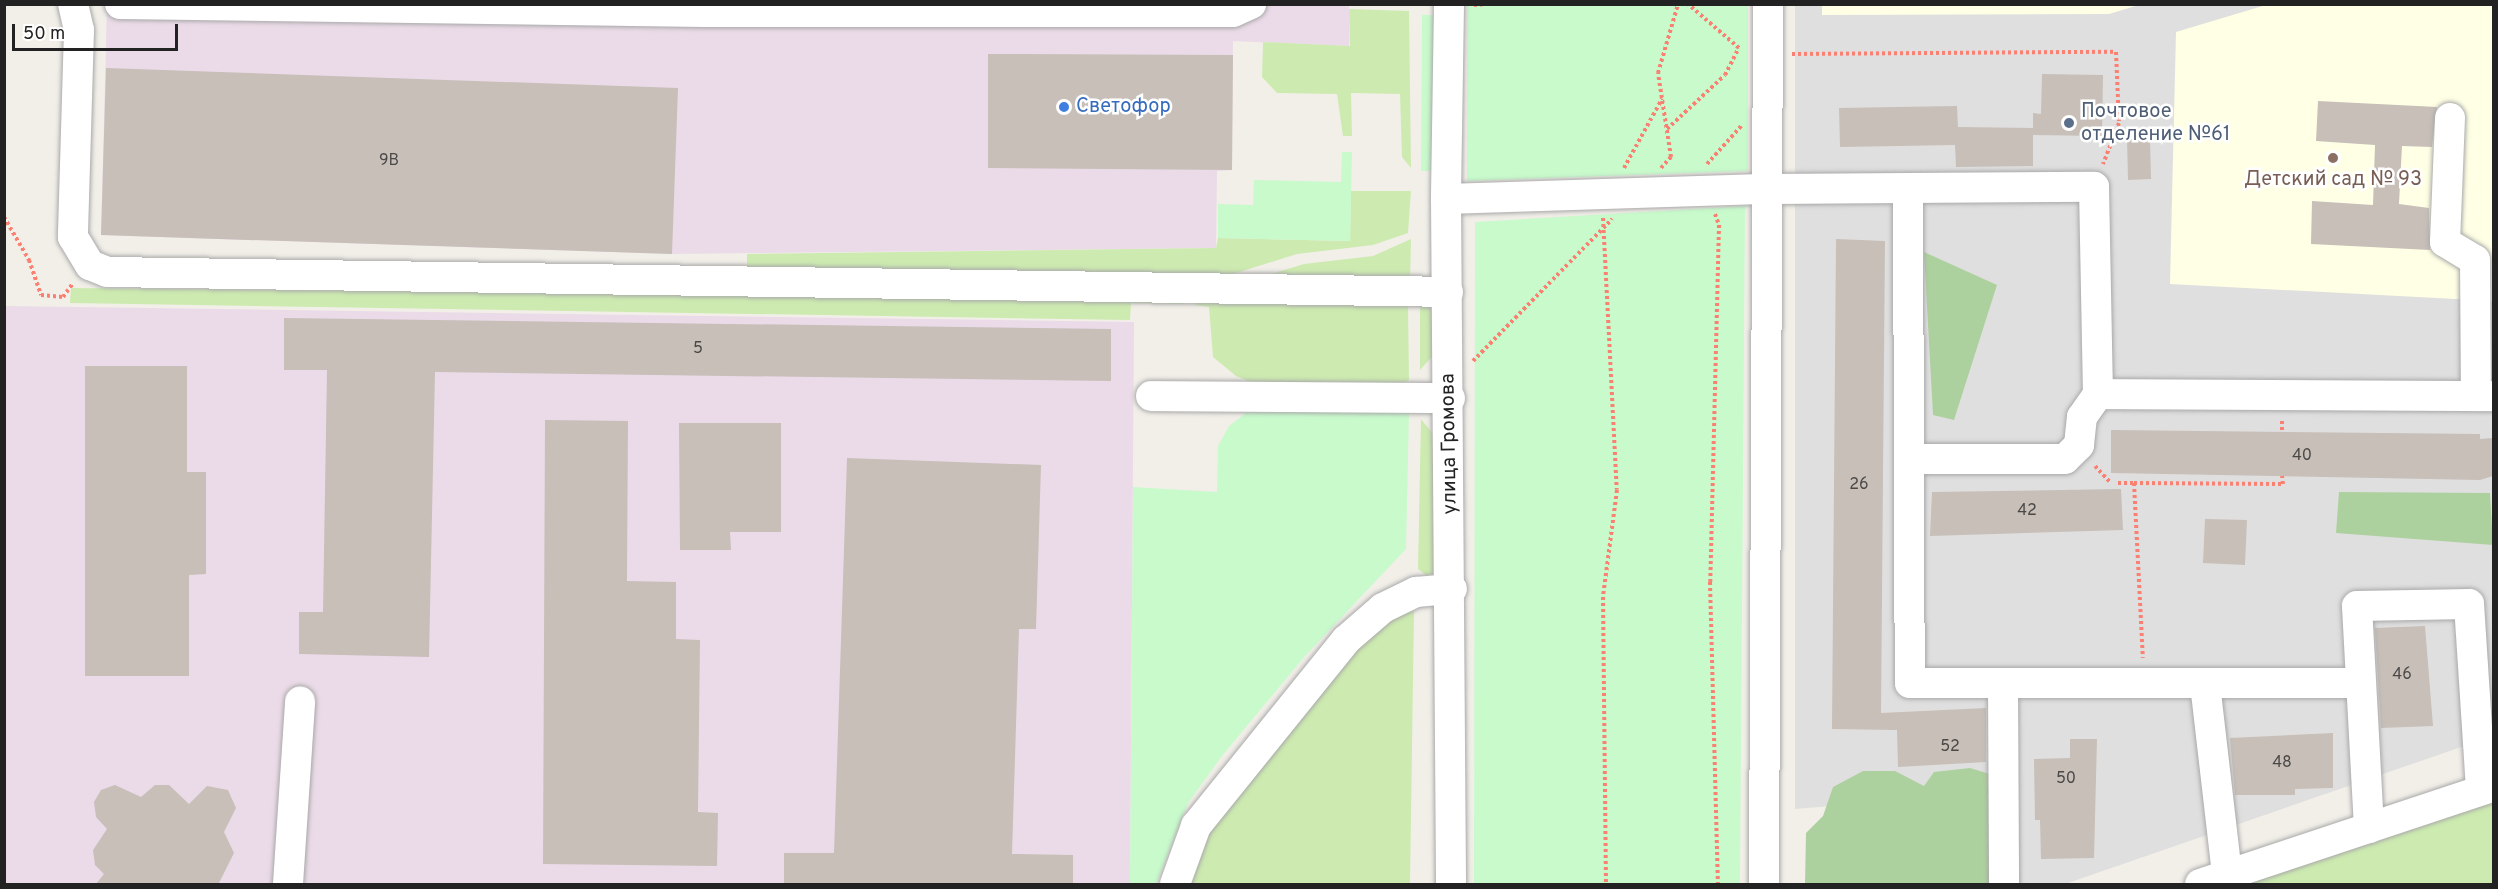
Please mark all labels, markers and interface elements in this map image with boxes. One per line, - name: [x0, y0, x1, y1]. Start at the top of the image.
- scale bar: [15, 12, 182, 50]
- text: 50 m: [23, 23, 65, 46]
- place label: Светофор: [1076, 95, 1171, 119]
- marker: Светофор: [1057, 100, 1071, 114]
- place label: Почтовое отделение №61: [2081, 100, 2230, 147]
- marker: Почтовое отделение №61: [2062, 116, 2076, 130]
- house number: 9В: [379, 151, 399, 171]
- marker: Детский сад № 93: [2326, 151, 2340, 165]
- place label: Детский сад № 93: [2244, 168, 2422, 192]
- house number: 5: [693, 339, 703, 359]
- street label: улица Громова: [1437, 373, 1463, 515]
- house number: 40: [2292, 446, 2312, 466]
- house number: 26: [1849, 475, 1869, 495]
- house number: 42: [2017, 501, 2037, 521]
- house number: 46: [2392, 665, 2412, 685]
- house number: 52: [1940, 737, 1960, 757]
- house number: 48: [2272, 753, 2292, 773]
- house number: 50: [2056, 769, 2076, 789]

